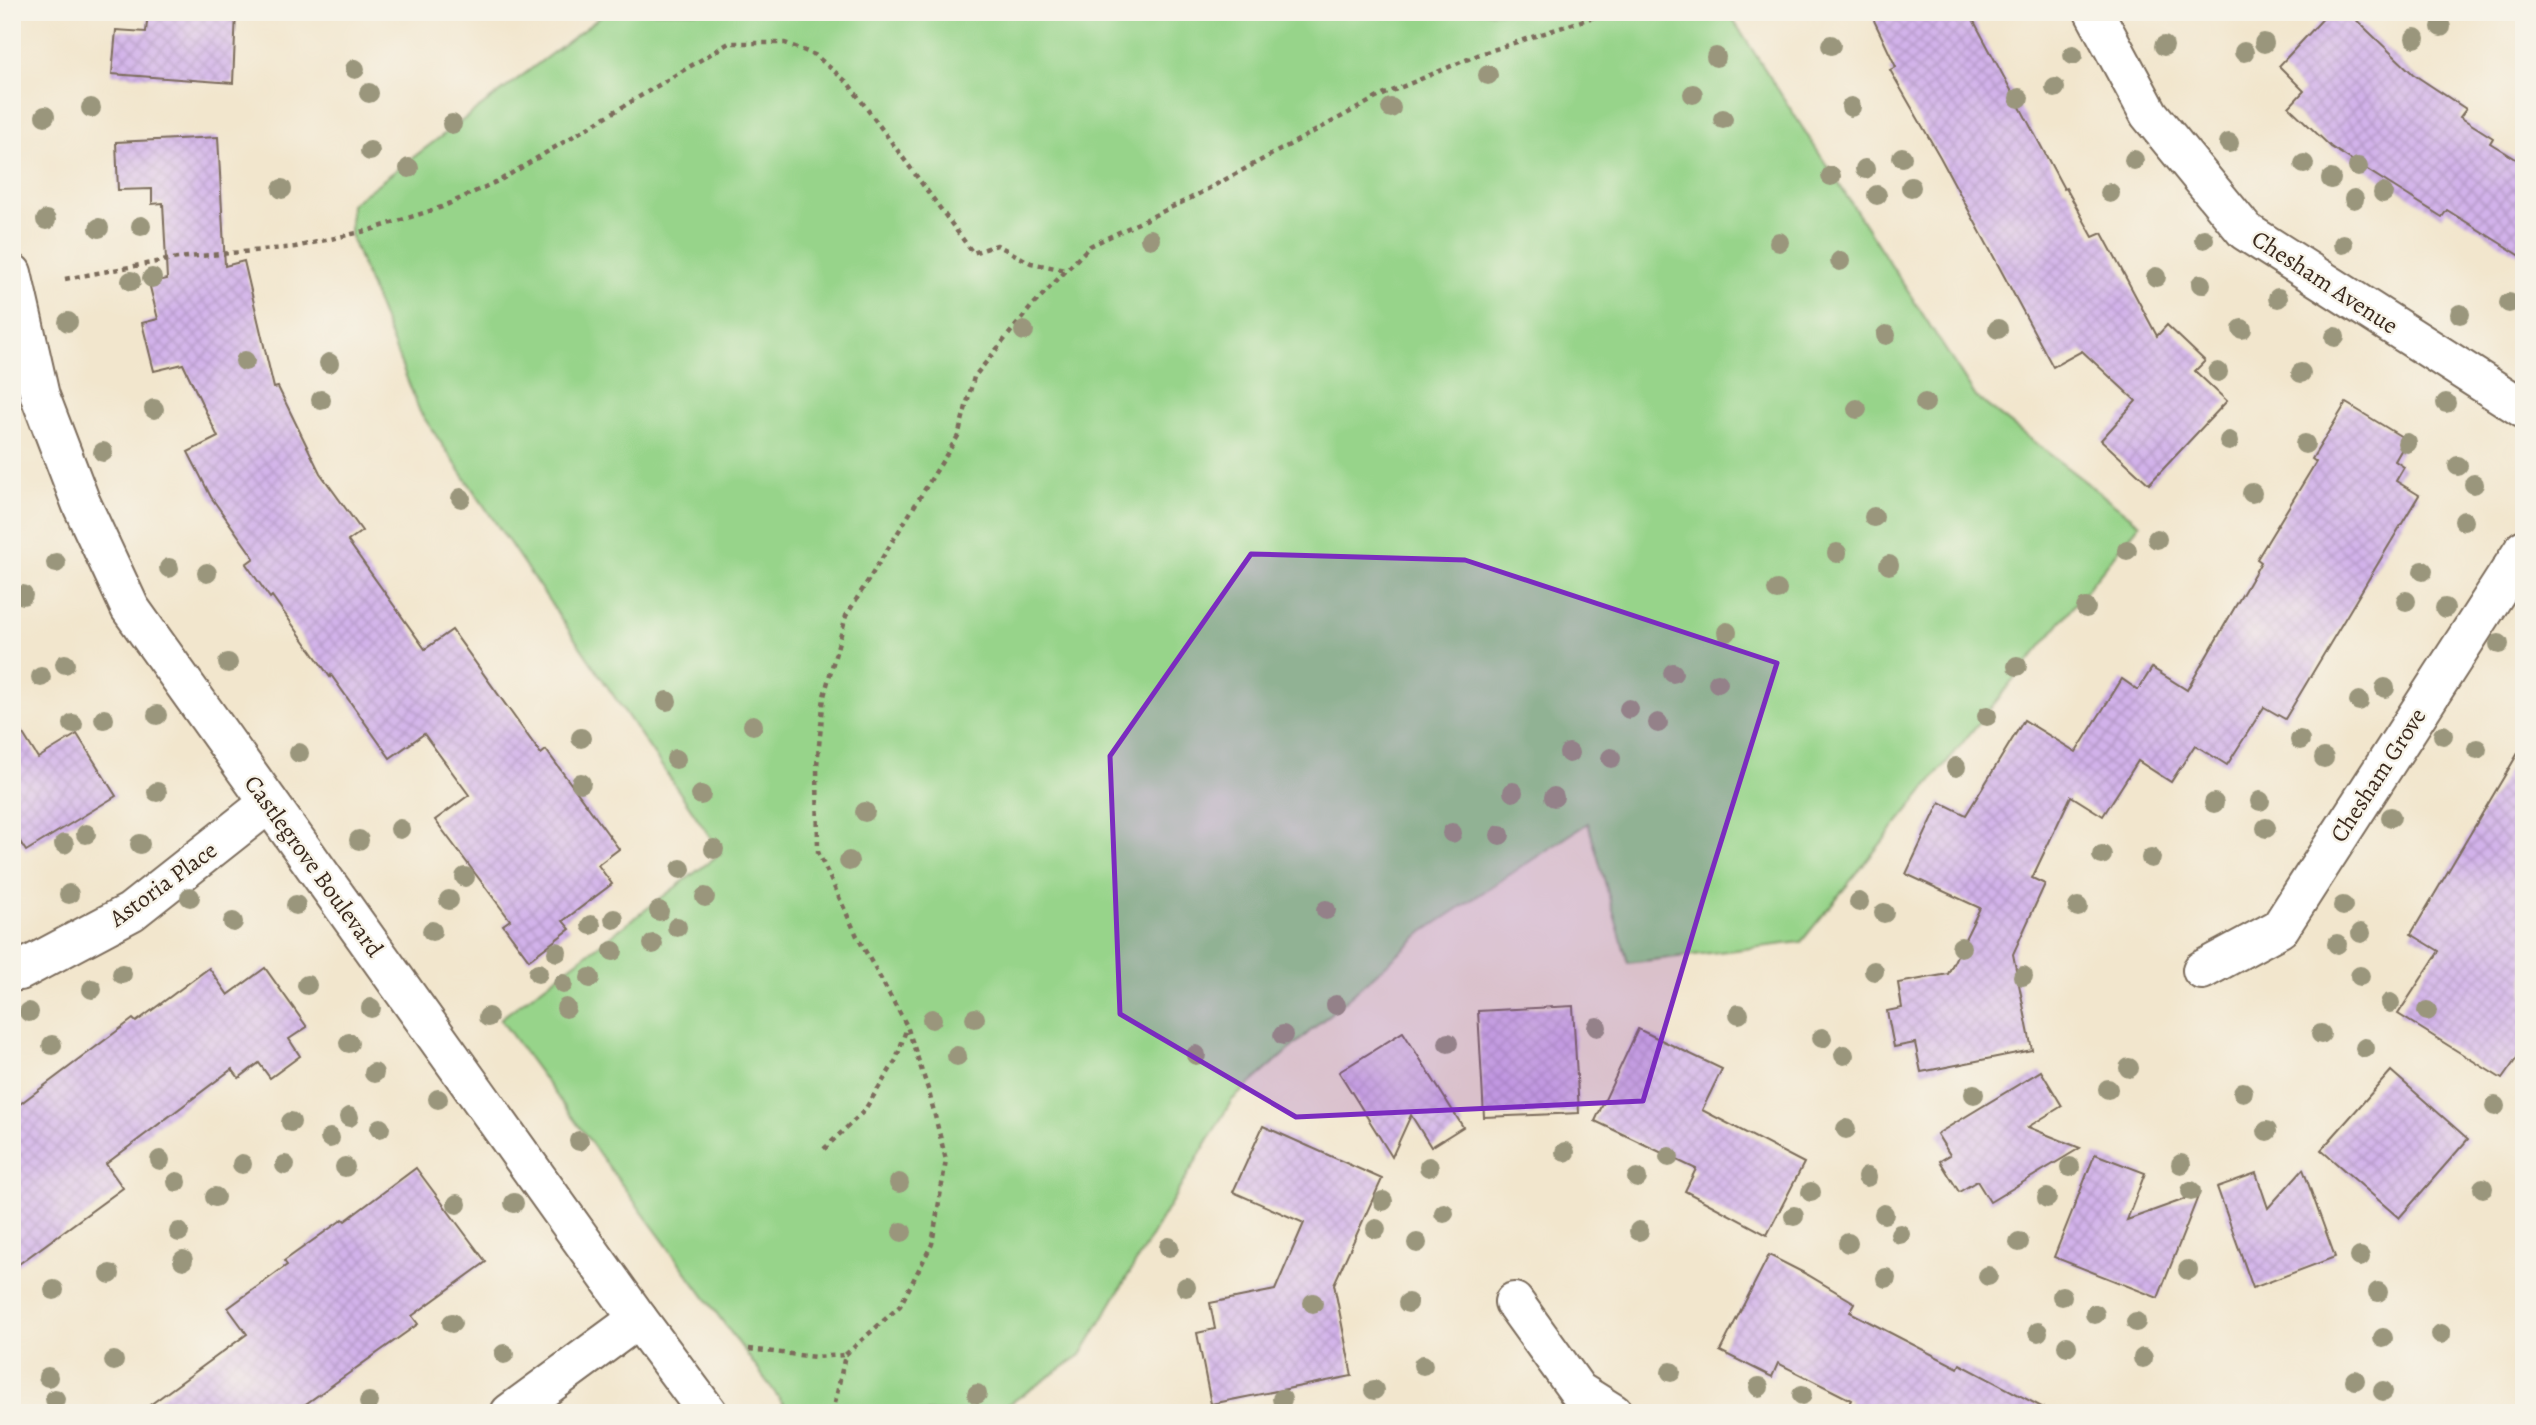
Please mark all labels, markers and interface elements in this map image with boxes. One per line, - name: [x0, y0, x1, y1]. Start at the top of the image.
- street label: Chesham Avenue: [2246, 223, 2404, 341]
- street label: Chesham Grove: [2323, 702, 2433, 848]
- street label: Castlegrove Boulevard: [237, 769, 391, 963]
- street label: Astoria Place: [102, 834, 223, 935]

